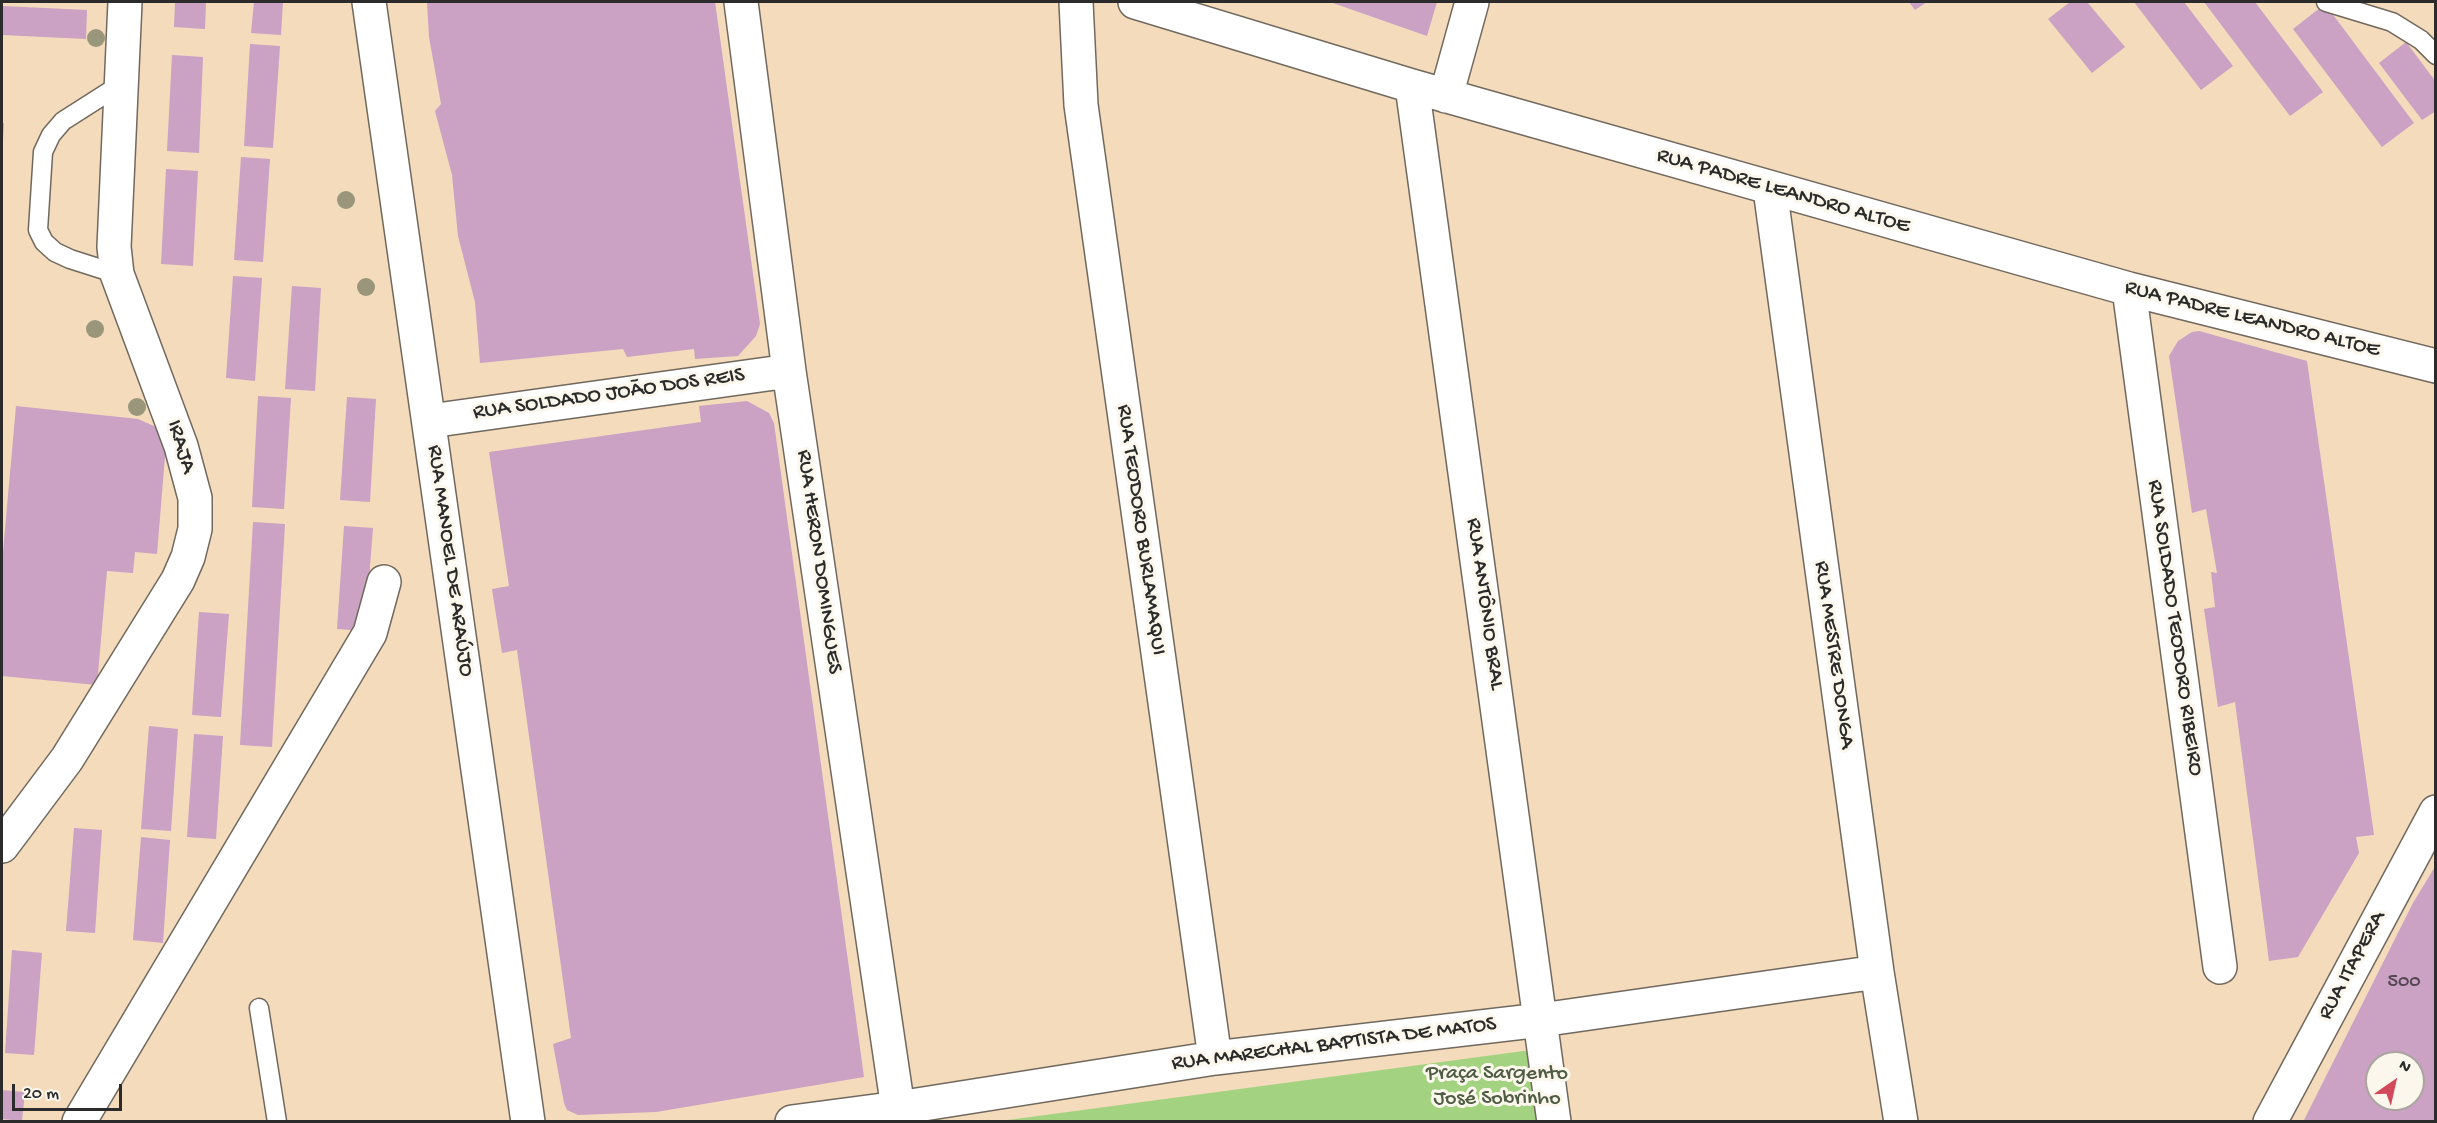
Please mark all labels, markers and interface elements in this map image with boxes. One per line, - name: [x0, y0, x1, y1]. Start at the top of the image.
- street label: RUA PADRE LEANDRO ALTOE: [1653, 143, 1913, 241]
- street label: RUA PADRE LEANDRO ALTOE: [2122, 275, 2382, 365]
- street label: RUA SOLDADO JOÃO DOS REIS: [471, 363, 747, 427]
- street label: RUA TEODORO BURLAMAQUI: [1109, 403, 1171, 657]
- street label: IRAJA: [159, 417, 201, 477]
- street label: RUA MANOEL DE ARAÚJO: [420, 444, 478, 678]
- street label: RUA HERON DOMINGUES: [789, 448, 847, 676]
- street label: RUA SOLDADO TEODORO RIBEIRO: [2140, 478, 2208, 778]
- street label: RUA ANTÔNIO BRAL: [1459, 516, 1509, 692]
- street label: RUA MESTRE DONGA: [1807, 559, 1859, 751]
- street label: RUA ITAPERA: [2313, 907, 2393, 1025]
- house number: 500: [2387, 971, 2421, 995]
- street label: RUA MARECHAL BAPTISTA DE MATOS: [1170, 1012, 1498, 1078]
- north arrow: [2365, 1051, 2425, 1111]
- text: N: [2395, 1057, 2414, 1078]
- park label: Praça Sargento José Sobrinho: [1426, 1062, 1568, 1114]
- scale bar: [15, 1072, 124, 1110]
- text: 20 m: [23, 1084, 59, 1105]

